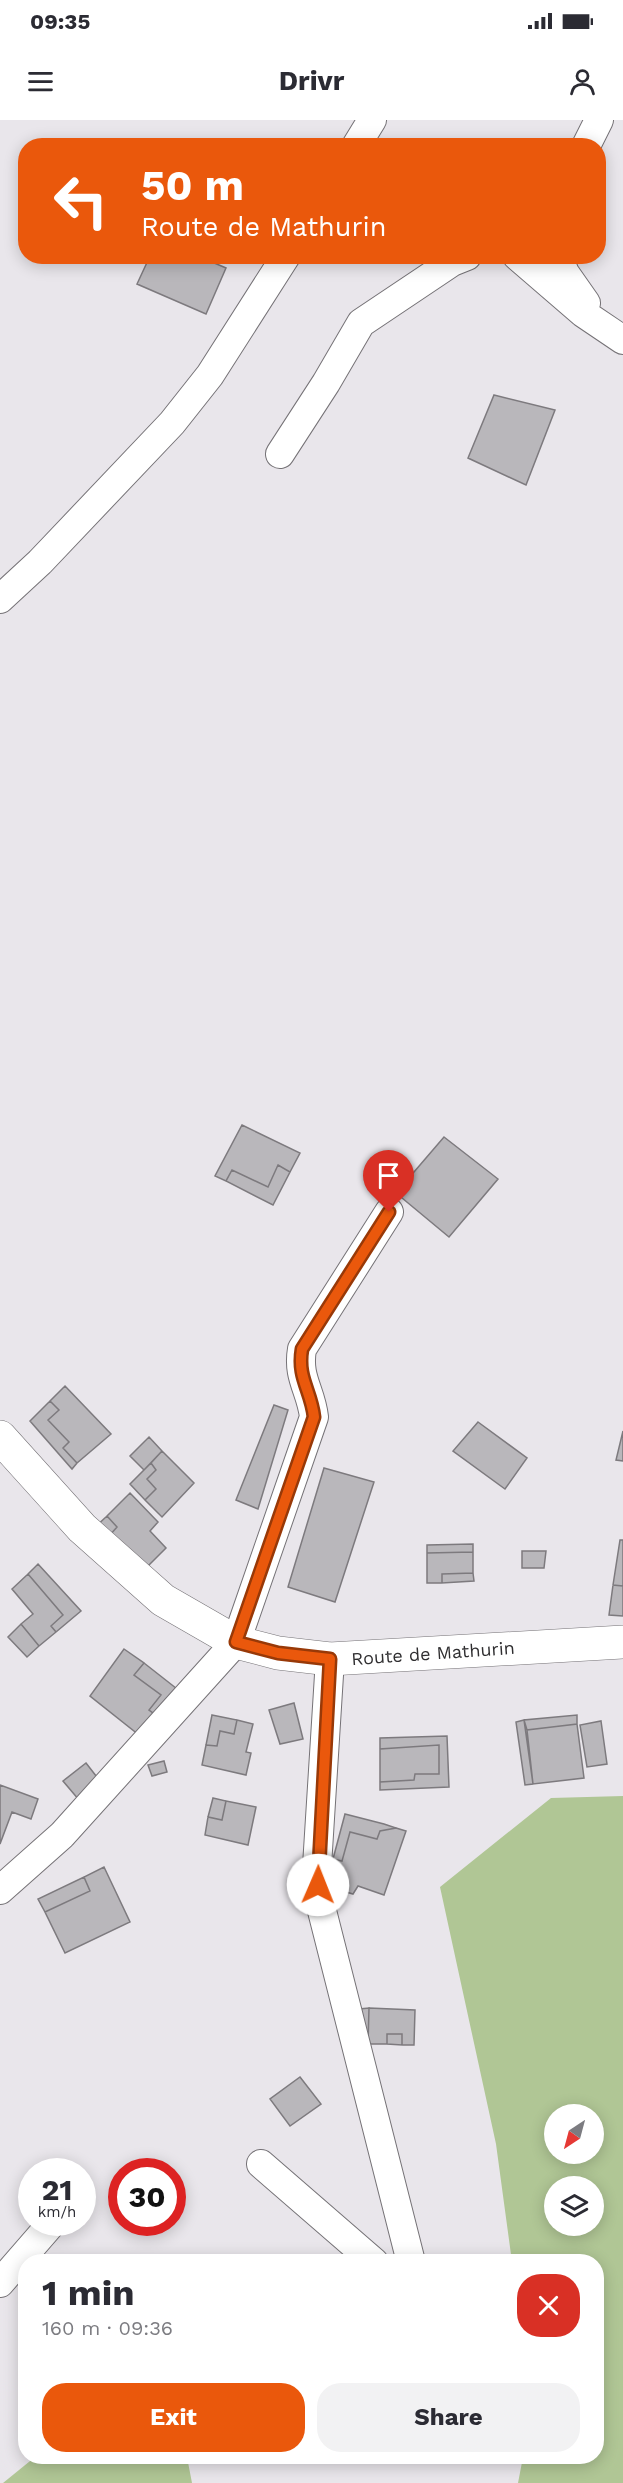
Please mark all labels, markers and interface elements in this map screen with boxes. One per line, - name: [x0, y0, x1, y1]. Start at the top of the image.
- text: 09:35: [30, 9, 90, 34]
- icon: menu: [24, 65, 57, 98]
- text: Drivr: [279, 65, 344, 97]
- icon: person: [566, 65, 599, 98]
- text: 50 m: [141, 161, 244, 210]
- icon: left: [42, 162, 120, 240]
- text: Route de Mathurin: [141, 211, 386, 243]
- pin: [363, 1150, 414, 1212]
- icon: arrive: [372, 1159, 405, 1192]
- street label: Route de Mathurin: [351, 1637, 515, 1669]
- position arrow: [286, 1853, 350, 1917]
- north arrow: [544, 2104, 604, 2164]
- map controls: [544, 2104, 604, 2236]
- speed limit sign: 30: [108, 2158, 186, 2236]
- text: 21: [42, 2172, 72, 2207]
- button: layers: [544, 2176, 604, 2236]
- text: km/h: [38, 2203, 76, 2221]
- text: 1 min: [42, 2272, 134, 2314]
- button: close: [517, 2274, 580, 2337]
- text: 160 m · 09:36: [42, 2316, 173, 2340]
- button: Exit: [42, 2383, 305, 2452]
- button: Share: [317, 2383, 580, 2452]

